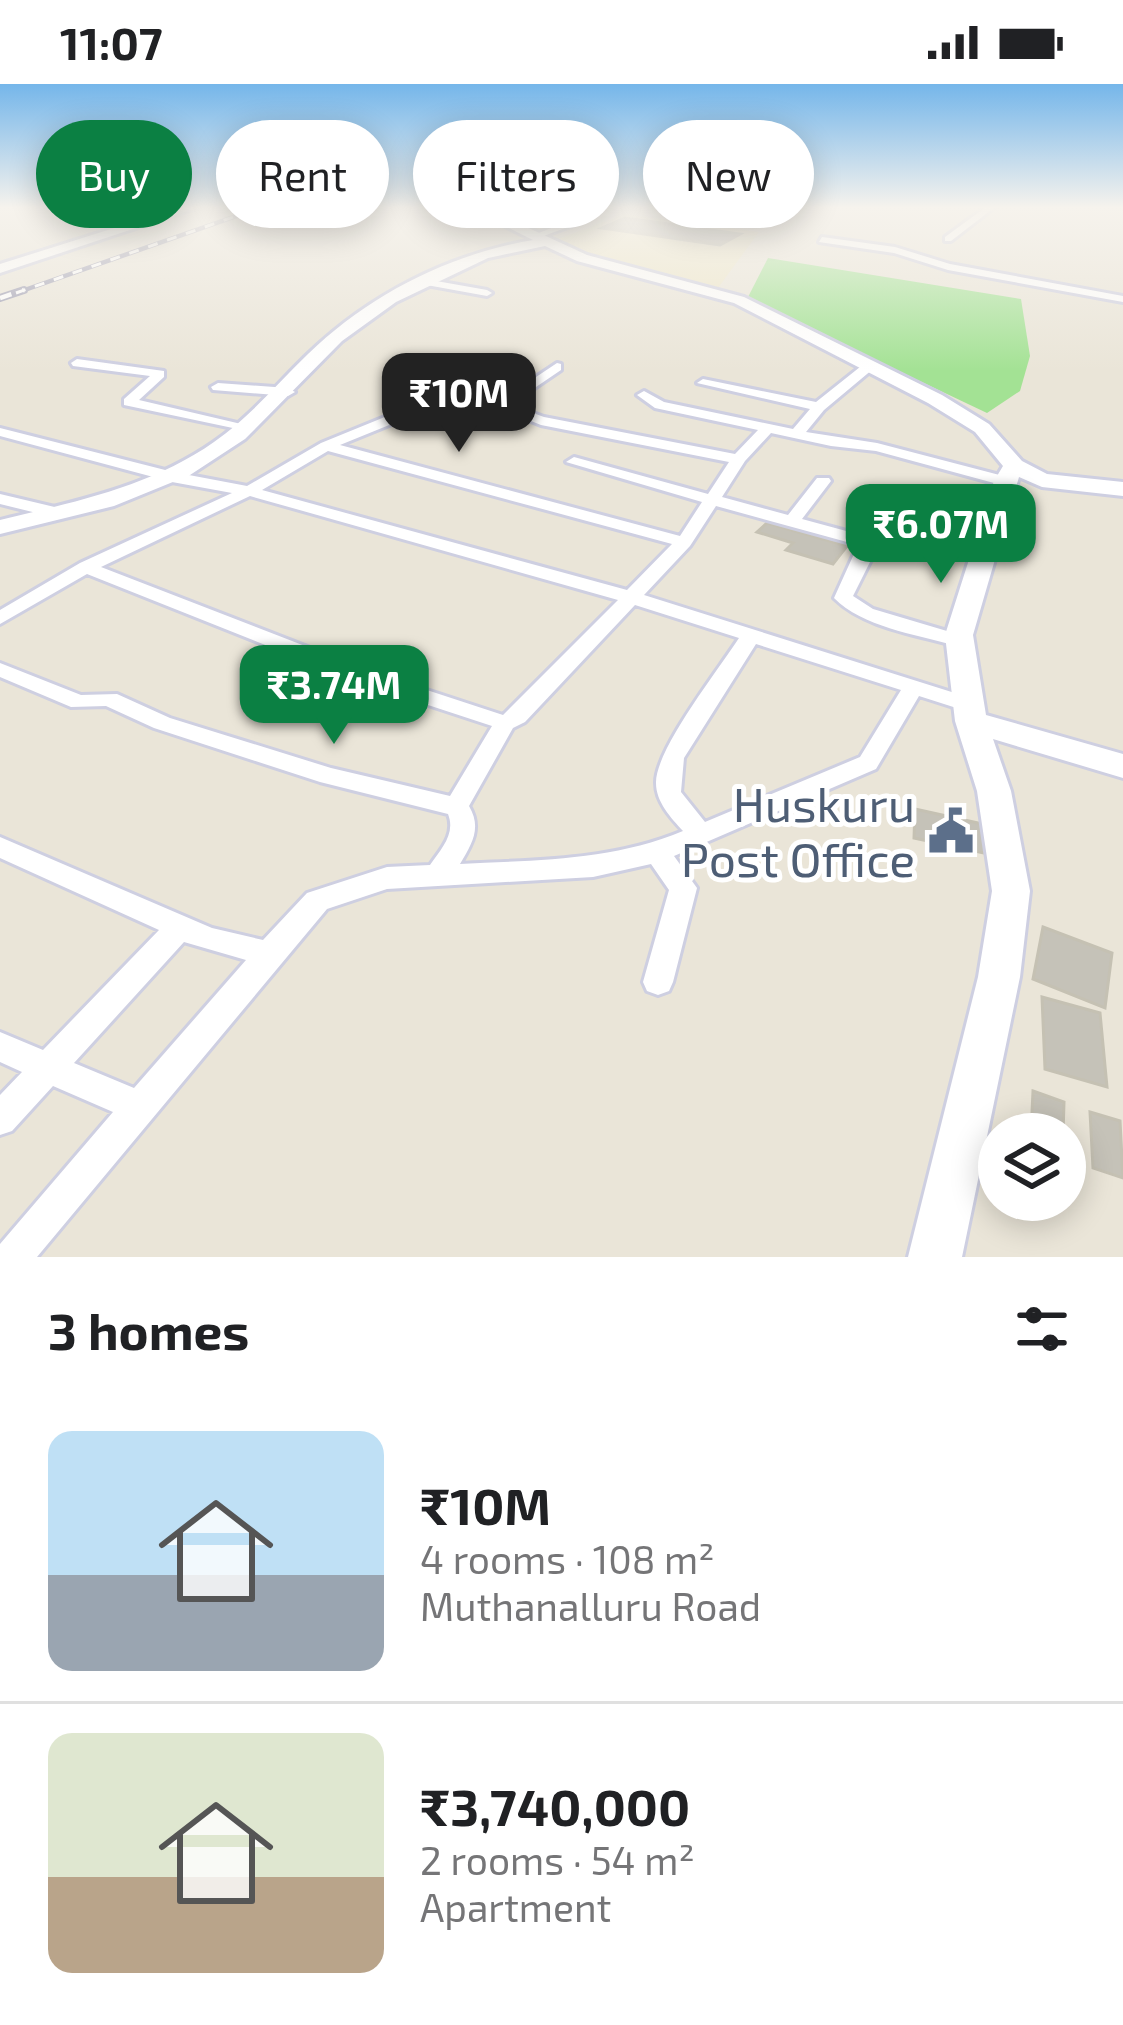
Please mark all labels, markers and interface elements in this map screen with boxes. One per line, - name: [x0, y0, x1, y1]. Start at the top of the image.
- text: 11:07: [60, 15, 163, 69]
- chip: Buy: [36, 120, 192, 228]
- chip: Rent: [216, 120, 389, 228]
- chip: Filters: [413, 120, 619, 228]
- chip: New: [643, 120, 814, 228]
- pin: ₹10M: [388, 353, 530, 455]
- text: ₹10M: [409, 368, 509, 415]
- pin: ₹6.07M: [843, 484, 1039, 586]
- text: ₹6.07M: [873, 499, 1009, 546]
- pin: ₹3.74M: [236, 645, 432, 747]
- text: ₹3.74M: [267, 660, 401, 707]
- place label: Huskuru Post Office: [681, 774, 915, 887]
- public building icon: Huskuru Post Office: [926, 806, 976, 856]
- map controls: [978, 1113, 1086, 1221]
- button: layers: [978, 1113, 1086, 1221]
- icon: filters: [1009, 1296, 1075, 1362]
- text: 3 homes: [48, 1299, 249, 1360]
- text: ₹10M: [420, 1474, 551, 1535]
- icon: home: [144, 1479, 288, 1623]
- text: 4 rooms · 108 m²: [420, 1535, 714, 1582]
- text: Muthanalluru Road: [420, 1582, 761, 1629]
- text: ₹3,740,000: [420, 1775, 690, 1836]
- icon: home: [144, 1781, 288, 1925]
- text: 2 rooms · 54 m²: [420, 1836, 695, 1883]
- text: Apartment: [420, 1883, 611, 1930]

